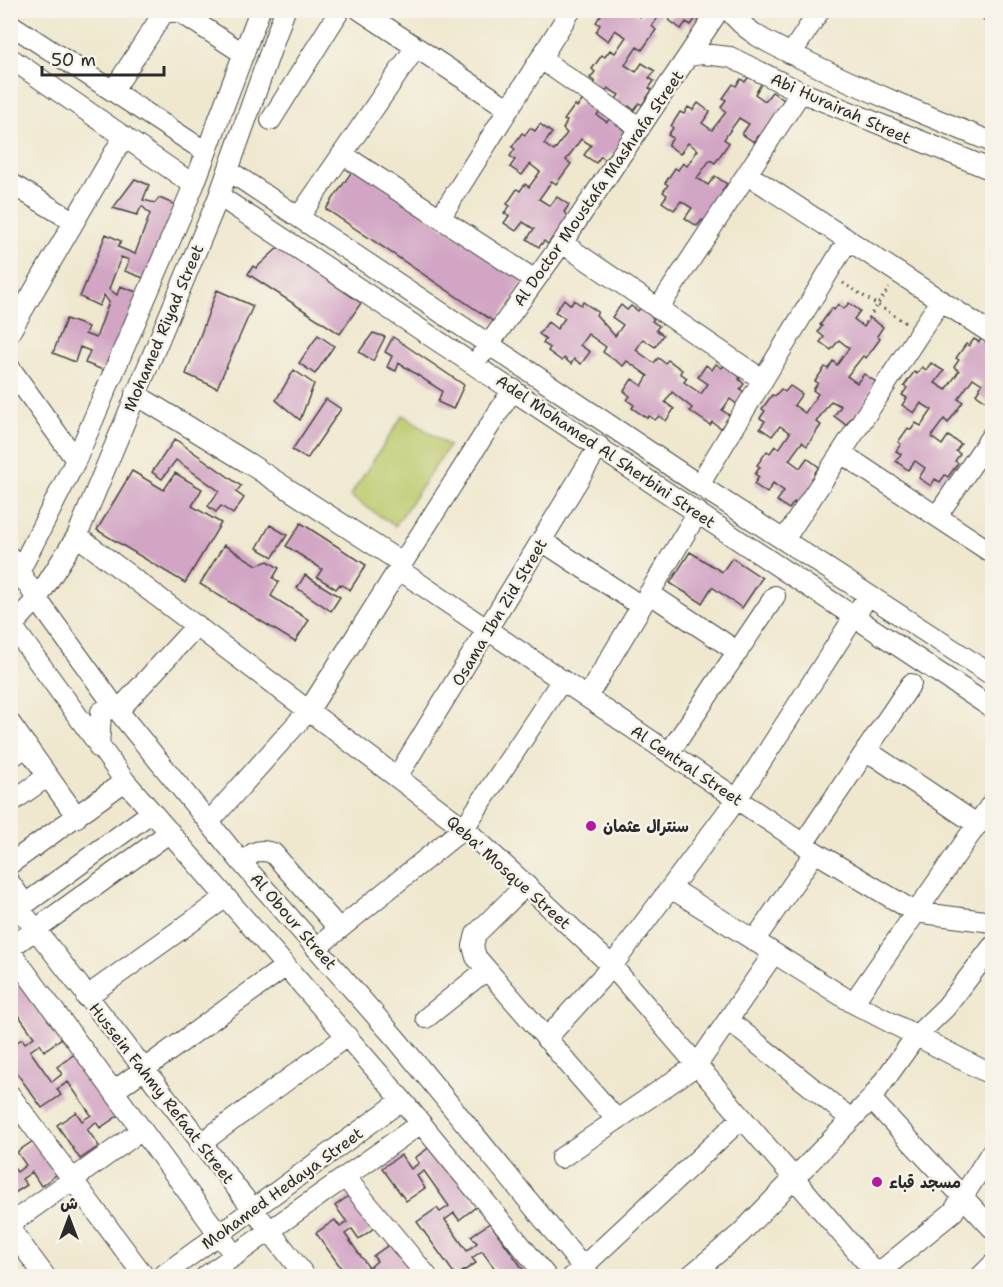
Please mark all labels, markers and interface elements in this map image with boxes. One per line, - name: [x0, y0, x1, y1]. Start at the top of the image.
- scale bar: [42, 39, 164, 77]
- text: 50 m: [51, 48, 96, 72]
- street label: Al Doctor Moustafa Mashrafa Street: [509, 66, 688, 310]
- street label: Abi Hurairah Street: [767, 68, 914, 149]
- street label: Mohamed Riyad Street: [119, 241, 208, 415]
- street label: Adel Mohamed Al Sherbini Street: [492, 370, 719, 533]
- street label: Osama Ibn Zid Street: [447, 535, 552, 690]
- street label: Al Central Street: [627, 720, 747, 811]
- street label: Qeba' Mosque Street: [442, 811, 575, 934]
- place label: سنترال عثمان: [603, 816, 689, 837]
- marker: سنترال عثمان: [584, 819, 598, 833]
- street label: Al Obour Street: [246, 868, 342, 974]
- street label: Hussein Fahmy Refaat Street: [84, 998, 239, 1188]
- street label: Mohamed Hedaya Street: [197, 1123, 367, 1254]
- place label: مسجد قباء: [889, 1172, 961, 1193]
- marker: مسجد قباء: [870, 1175, 884, 1189]
- north arrow: [39, 1188, 99, 1248]
- text: ش: [60, 1193, 78, 1214]

